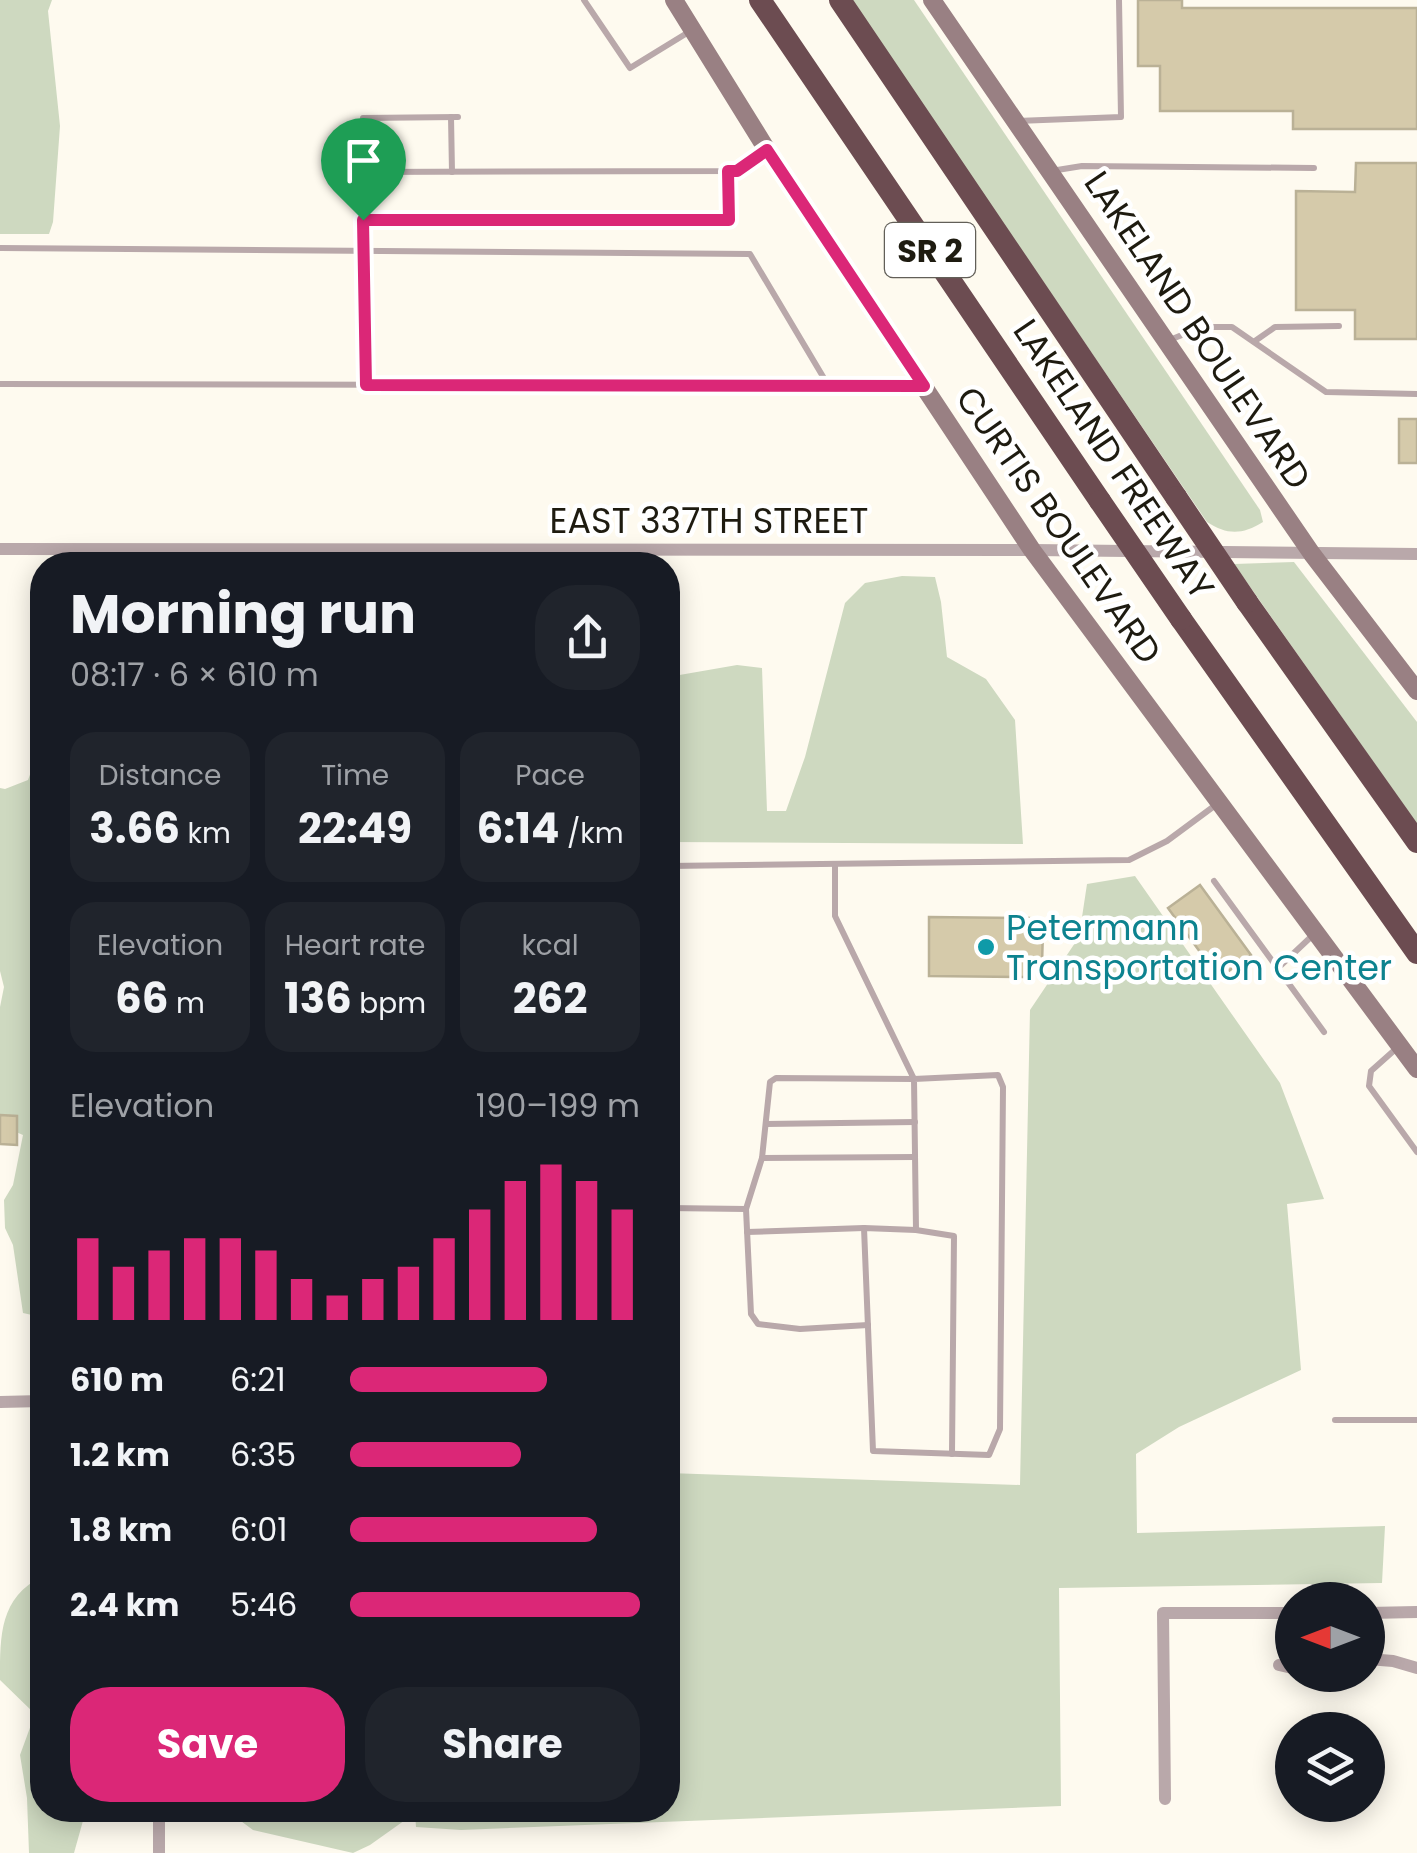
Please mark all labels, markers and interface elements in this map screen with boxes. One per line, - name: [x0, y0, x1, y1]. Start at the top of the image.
- pin: [321, 118, 406, 221]
- icon: arrive: [336, 133, 391, 188]
- street label: LAKELAND BOULEVARD: [1073, 161, 1323, 499]
- road number: SR 2: [885, 223, 975, 277]
- street label: LAKELAND FREEWAY: [1002, 309, 1226, 609]
- street label: CURTIS BOULEVARD: [945, 376, 1173, 674]
- street label: EAST 337TH STREET: [550, 496, 868, 545]
- text: Morning run: [70, 575, 416, 652]
- button: share: [535, 585, 640, 690]
- text: 08:17 · 6 × 610 m: [70, 652, 319, 697]
- text: Distance: [99, 756, 221, 795]
- text: Time: [321, 756, 389, 795]
- text: Pace: [515, 756, 585, 795]
- text: 3.66: [89, 799, 180, 858]
- text: 22:49: [298, 799, 412, 858]
- text: 6:14: [477, 799, 559, 858]
- text: km: [180, 814, 231, 853]
- text: /km: [559, 814, 624, 853]
- place label: Petermann Transportation Center: [1006, 903, 1392, 992]
- text: Elevation: [97, 926, 223, 965]
- text: Heart rate: [285, 926, 425, 965]
- text: kcal: [521, 926, 579, 965]
- marker: Petermann Transportation Center: [975, 936, 997, 958]
- text: 66: [115, 969, 169, 1028]
- text: 136: [284, 969, 352, 1028]
- text: 262: [513, 969, 587, 1028]
- text: m: [169, 984, 205, 1023]
- text: bpm: [352, 984, 426, 1023]
- text: Elevation: [70, 1083, 214, 1128]
- text: 190–199 m: [476, 1083, 640, 1128]
- text: 610 m: [70, 1357, 164, 1402]
- text: 6:21: [230, 1357, 286, 1402]
- text: 1.2 km: [70, 1432, 170, 1477]
- text: 6:35: [230, 1432, 296, 1477]
- text: 1.8 km: [70, 1507, 172, 1552]
- text: 6:01: [230, 1507, 287, 1552]
- text: 2.4 km: [70, 1582, 179, 1627]
- text: 5:46: [230, 1582, 297, 1627]
- north arrow: [1275, 1582, 1385, 1692]
- map controls: [1275, 1582, 1385, 1822]
- button: Save: [70, 1687, 345, 1802]
- button: Share: [365, 1687, 640, 1802]
- button: layers: [1275, 1712, 1385, 1822]

